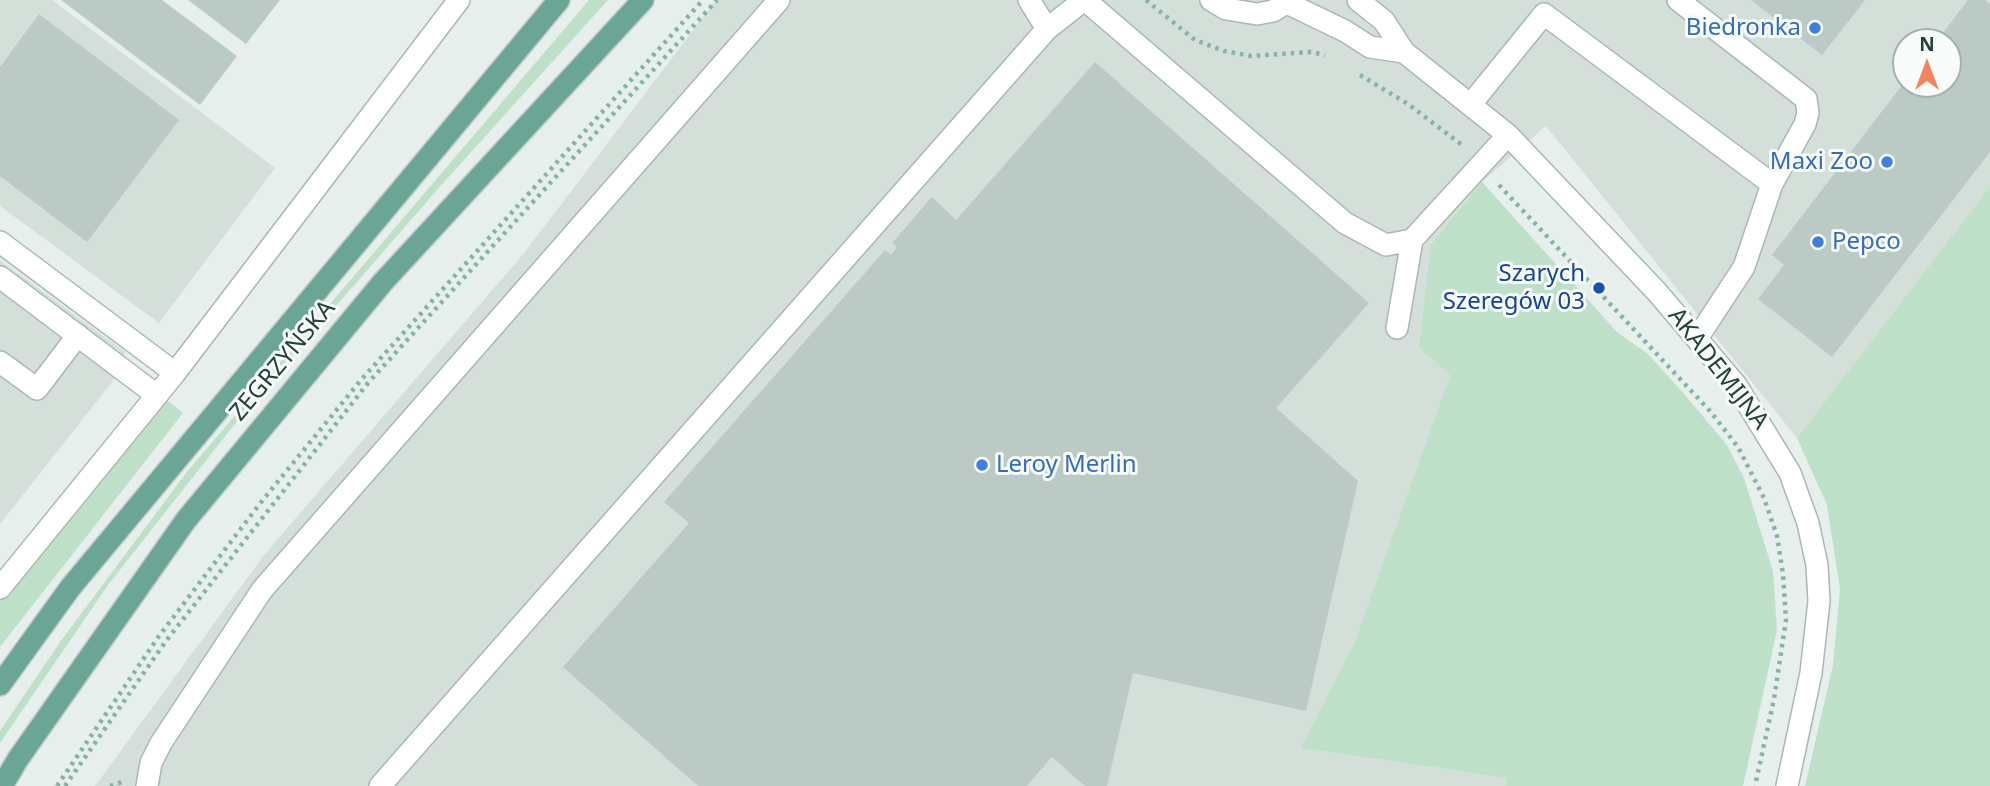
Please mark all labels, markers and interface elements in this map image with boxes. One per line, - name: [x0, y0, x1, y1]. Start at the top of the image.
- place label: Biedronka: [1686, 14, 1801, 42]
- marker: Biedronka: [1807, 20, 1823, 36]
- north arrow: [1892, 28, 1962, 98]
- text: N: [1919, 31, 1935, 57]
- place label: Maxi Zoo: [1770, 148, 1873, 176]
- marker: Maxi Zoo: [1879, 154, 1895, 170]
- place label: Pepco: [1832, 228, 1901, 256]
- marker: Pepco: [1810, 234, 1826, 250]
- place label: Szarych Szeregów 03: [1443, 260, 1585, 316]
- marker: Szarych Szeregów 03: [1591, 280, 1607, 296]
- street label: ZEGRZYŃSKA: [224, 295, 342, 427]
- street label: AKADEMIJNA: [1662, 302, 1774, 436]
- place label: Leroy Merlin: [996, 451, 1136, 479]
- marker: Leroy Merlin: [974, 457, 990, 473]

